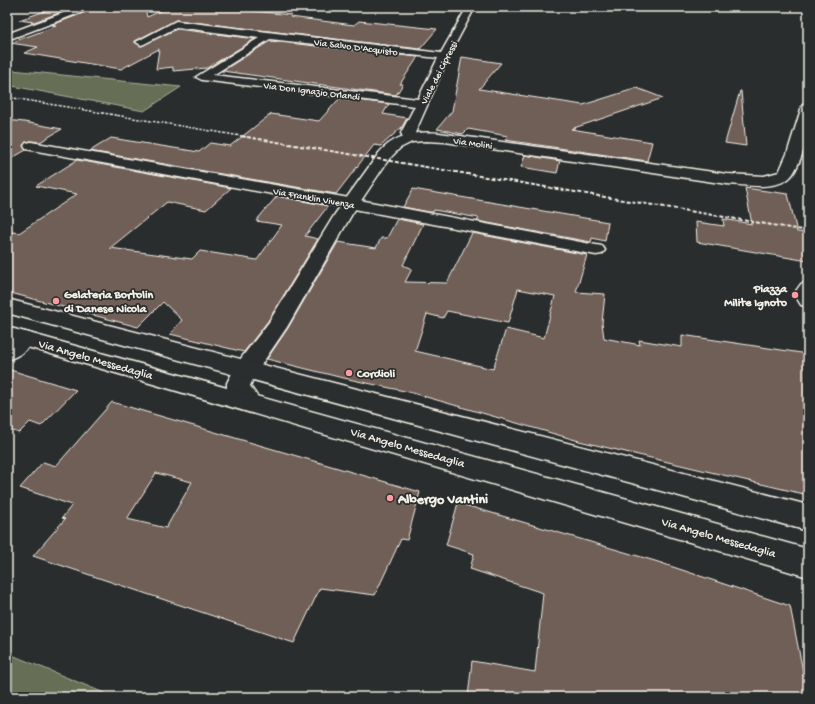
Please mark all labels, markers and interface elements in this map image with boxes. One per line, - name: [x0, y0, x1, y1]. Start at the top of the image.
- street label: Via Salvo D'Acquisto: [312, 37, 398, 59]
- street label: Viale dei Cipressi: [418, 39, 461, 107]
- street label: Via Don Ignazio Orlandi: [262, 80, 361, 104]
- street label: Via Molini: [452, 135, 493, 153]
- street label: Via Franklin Vivenza: [271, 186, 356, 212]
- place label: Piazza Milite Ignoto: [724, 283, 788, 311]
- place label: Gelateria Bortolin di Danese Nicola: [64, 289, 153, 317]
- marker: Piazza Milite Ignoto: [790, 290, 800, 300]
- marker: Gelateria Bortolin di Danese Nicola: [51, 296, 61, 306]
- street label: Via Angelo Messedaglia: [36, 338, 155, 384]
- marker: Cordioli: [344, 368, 354, 378]
- place label: Cordioli: [356, 368, 395, 382]
- street label: Via Angelo Messedaglia: [348, 426, 467, 472]
- place label: Albergo Vantini: [397, 492, 488, 509]
- marker: Albergo Vantini: [385, 493, 395, 503]
- street label: Via Angelo Messedaglia: [659, 516, 778, 562]

